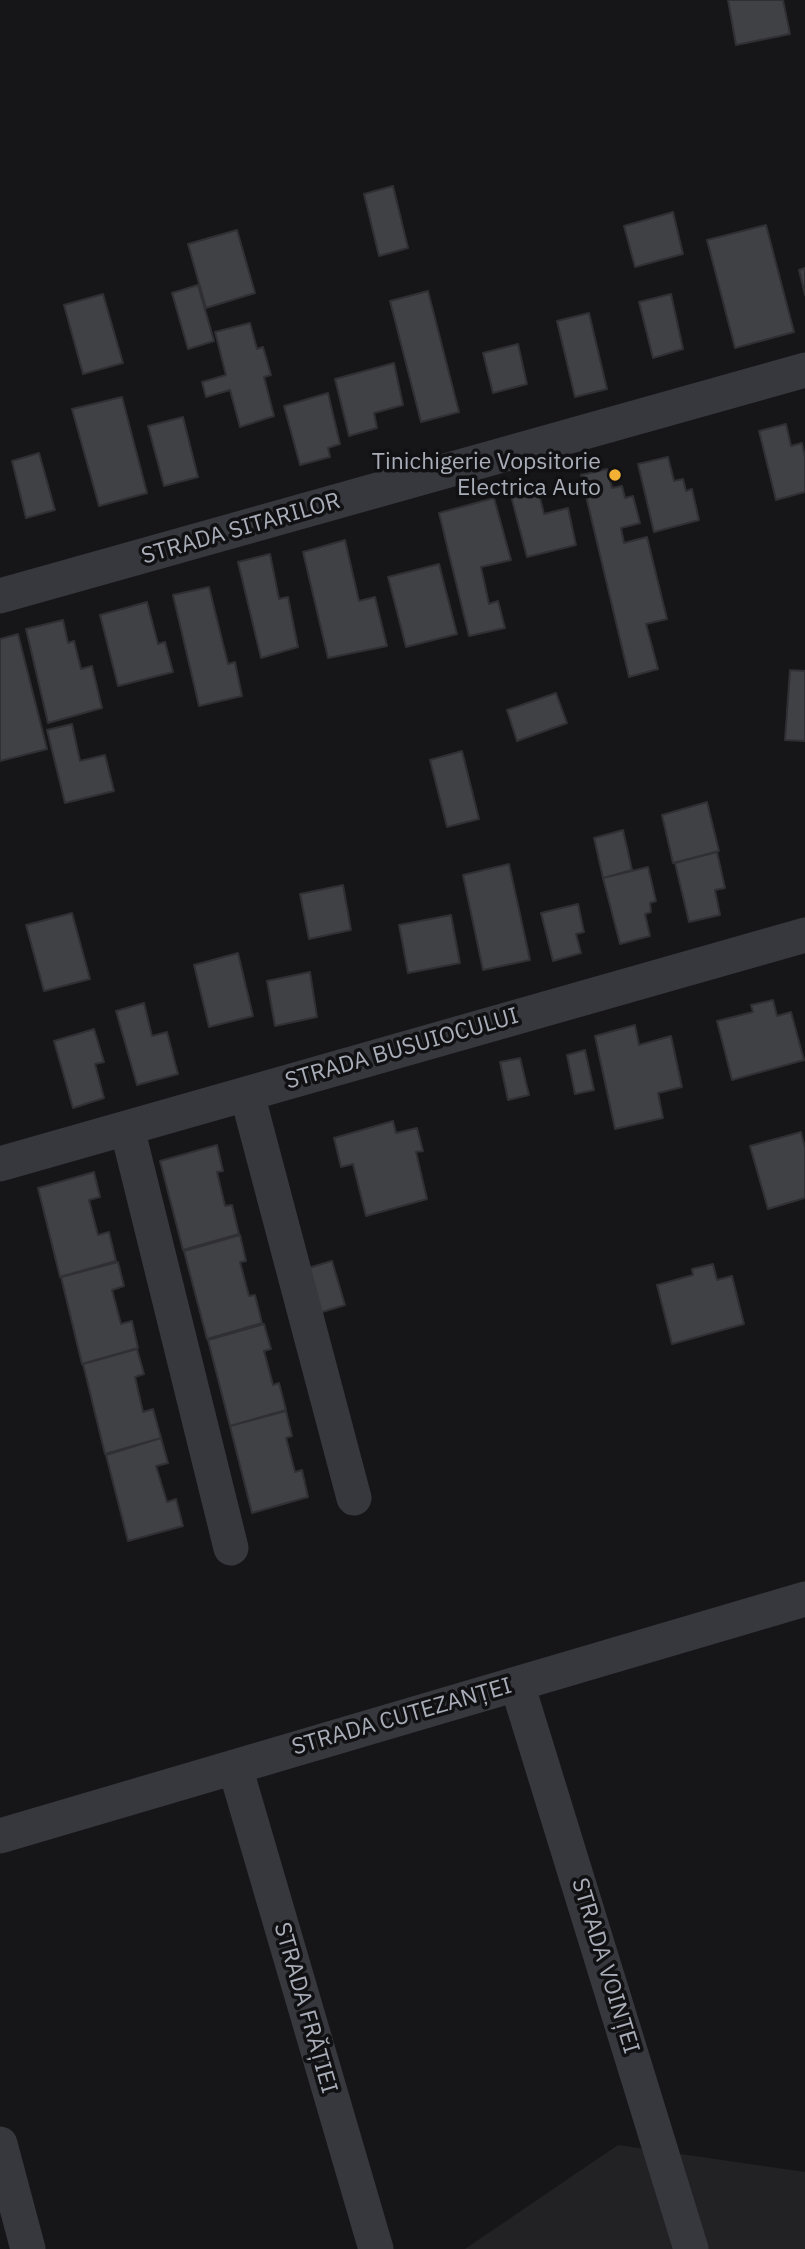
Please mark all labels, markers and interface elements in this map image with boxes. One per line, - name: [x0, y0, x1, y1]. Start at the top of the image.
- place label: Tinichigerie Vopsitorie Electrica Auto: [372, 448, 601, 502]
- marker: Tinichigerie Vopsitorie Electrica Auto: [607, 467, 623, 483]
- street label: STRADA SITARILOR: [138, 487, 344, 571]
- street label: STRADA BUSUIOCULUI: [282, 1002, 522, 1096]
- street label: STRADA CUTEZANȚEI: [289, 1672, 515, 1762]
- street label: STRADA VOINȚEI: [565, 1875, 645, 2057]
- street label: STRADA FRĂȚIEI: [267, 1919, 343, 2097]

